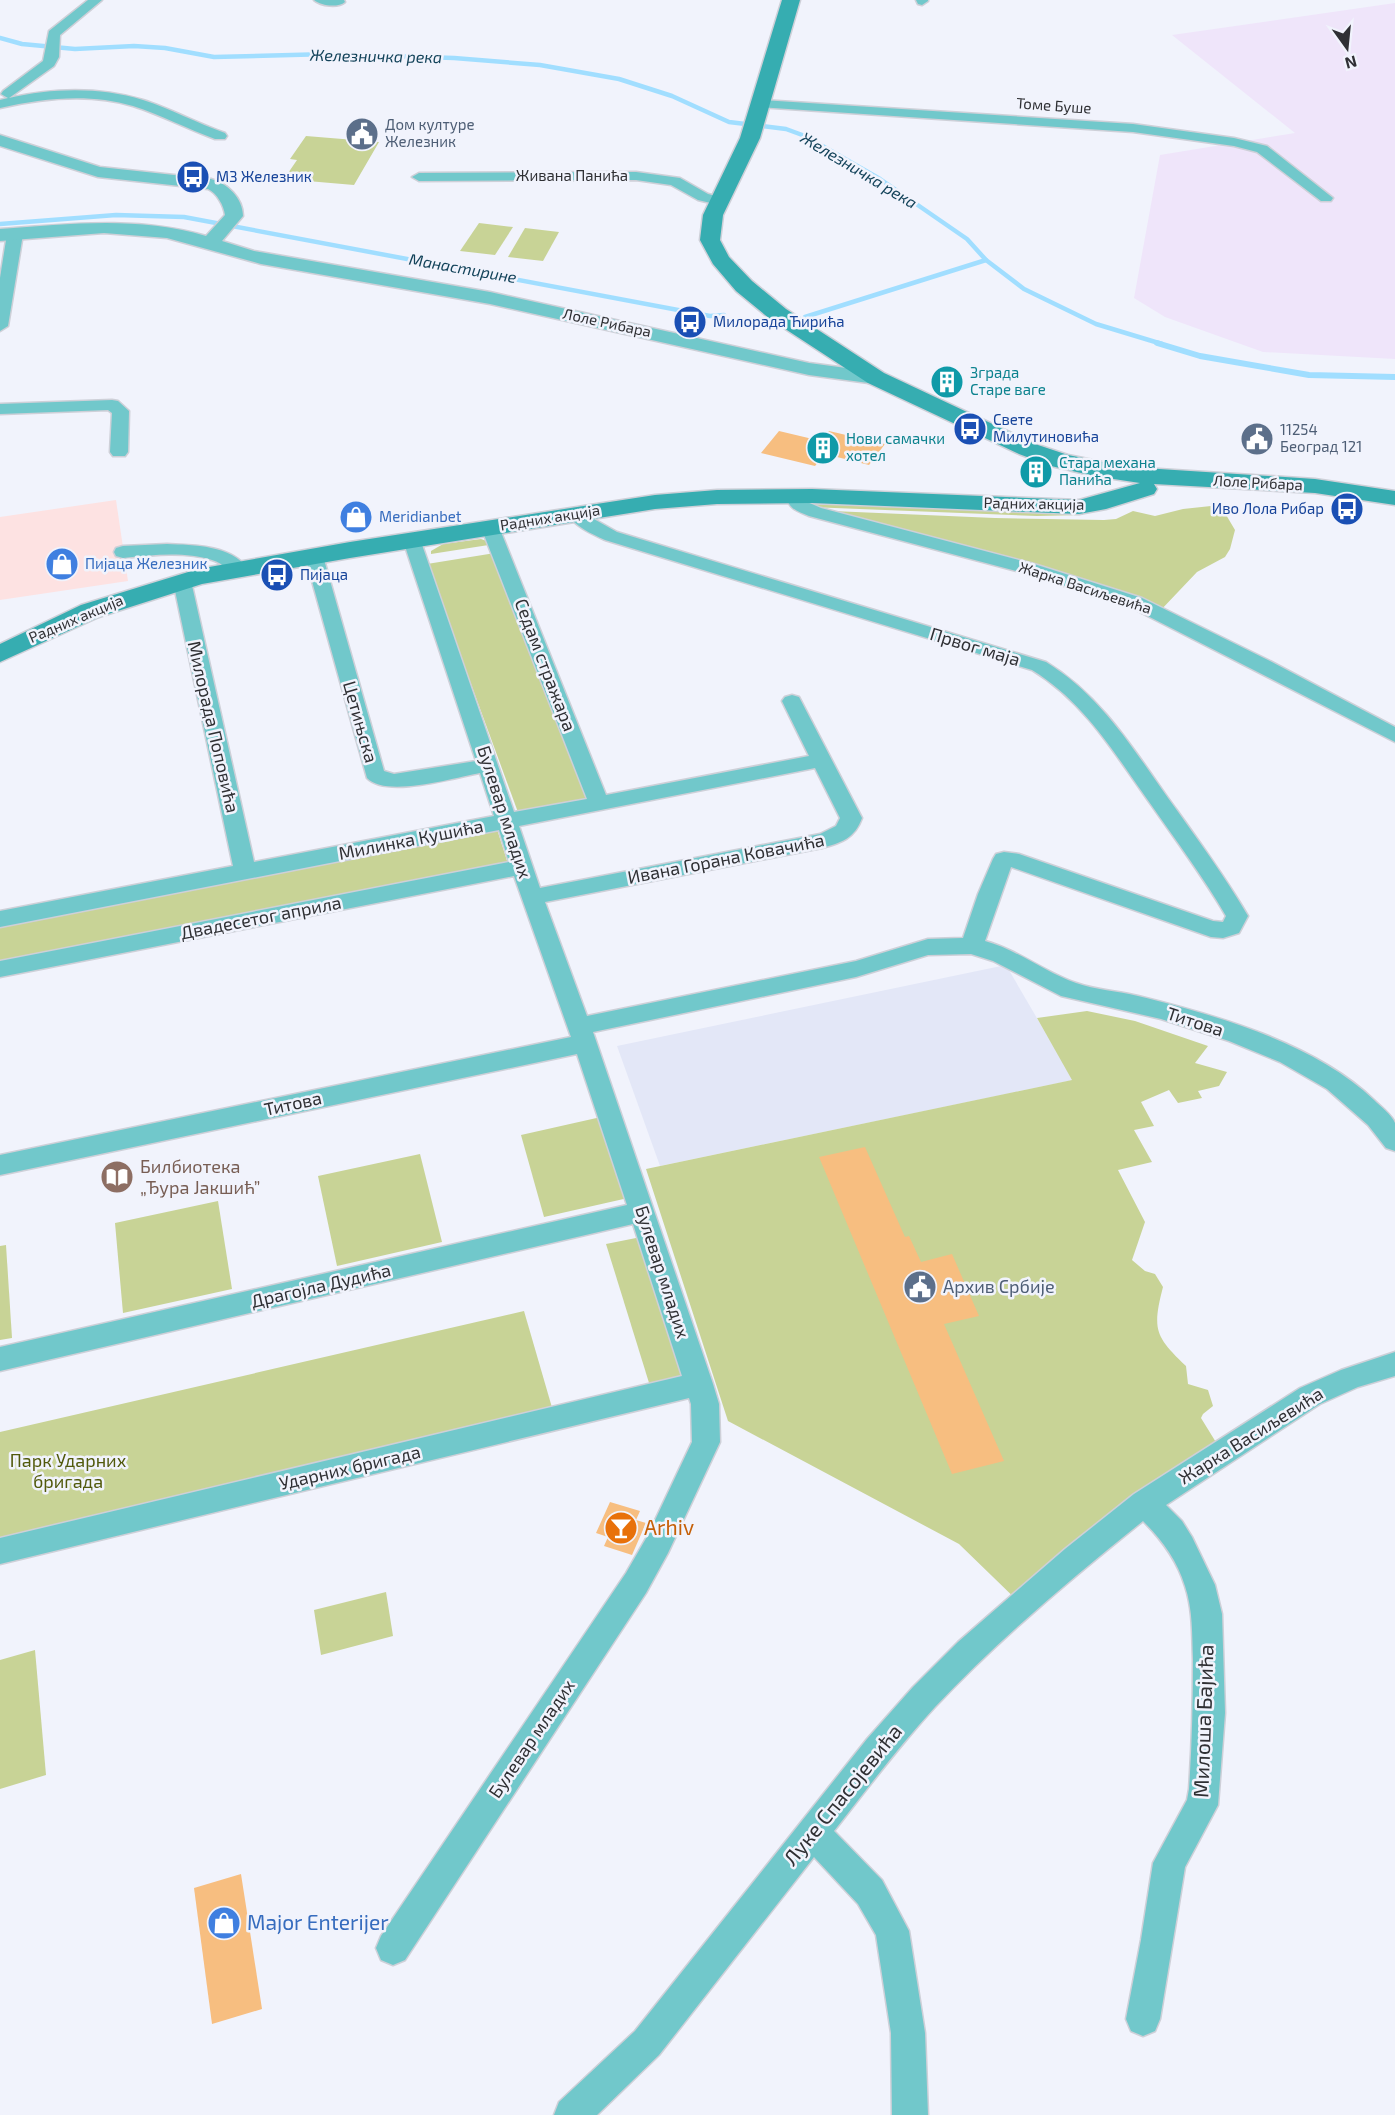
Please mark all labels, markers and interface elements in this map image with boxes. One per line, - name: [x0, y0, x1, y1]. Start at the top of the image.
- north arrow: [1317, 18, 1377, 78]
- water label: Железничка река: [309, 45, 442, 66]
- text: N: [1343, 52, 1359, 74]
- street label: Томе Буше: [1016, 93, 1092, 118]
- place label: Дом културе Железник: [385, 115, 475, 150]
- public building icon: Дом културе Железник: [344, 116, 380, 152]
- water label: Железничка река: [797, 127, 921, 212]
- bus stop icon: МЗ Железник: [175, 159, 211, 195]
- street label: Живана Панића: [516, 166, 628, 184]
- place label: МЗ Железник: [216, 167, 312, 185]
- water label: Манастирине: [408, 249, 519, 286]
- street label: Лоле Рибара: [561, 304, 653, 340]
- bus stop icon: Милорада Ћирића: [672, 304, 708, 340]
- place label: Милорада Ћирића: [713, 312, 844, 330]
- place label: Зграда Старе ваге: [970, 363, 1046, 398]
- building icon: Зграда Старе ваге: [929, 364, 965, 400]
- place label: Свете Милутиновића: [993, 410, 1099, 446]
- bus stop icon: Свете Милутиновића: [952, 411, 988, 447]
- place label: 11254 Београд 121: [1280, 420, 1362, 455]
- public building icon: 11254 Београд 121: [1239, 421, 1275, 457]
- place label: Нови самачки хотел: [846, 429, 945, 464]
- building icon: Нови самачки хотел: [805, 430, 841, 466]
- place label: Стара механа Панића: [1059, 453, 1156, 488]
- building icon: Стара механа Панића: [1018, 454, 1054, 490]
- street label: Лоле Рибара: [1213, 471, 1303, 493]
- bus stop icon: Иво Лола Рибар: [1329, 491, 1365, 527]
- street label: Радних акција: [983, 493, 1085, 514]
- shop icon: Meridianbet: [338, 499, 374, 535]
- place label: Иво Лола Рибар: [1212, 499, 1324, 517]
- street label: Радних акција: [499, 500, 601, 535]
- place label: Meridianbet: [379, 507, 462, 525]
- shop icon: Пијаца Железник: [44, 546, 80, 582]
- place label: Пијаца Железник: [85, 554, 208, 573]
- bus stop icon: Пијаца: [259, 557, 295, 593]
- street label: Жарка Васиљевића: [1017, 557, 1154, 617]
- place label: Пијаца: [300, 565, 348, 584]
- street label: Радних акција: [26, 590, 126, 647]
- street label: Седам стражара: [511, 595, 581, 734]
- street label: Првог маја: [928, 622, 1023, 670]
- street label: Милорада Поповића: [184, 639, 244, 815]
- street label: Цетињска: [339, 678, 383, 765]
- street label: Булевар младих: [473, 743, 537, 881]
- street label: Милинка Кушића: [337, 814, 485, 864]
- street label: Ивана Горана Ковачића: [626, 828, 826, 888]
- street label: Двадесетог априла: [179, 891, 343, 943]
- street label: Титова: [1164, 1002, 1226, 1041]
- street label: Титова: [262, 1086, 324, 1120]
- place label: Билбиотека „Ђура Јакшић”: [140, 1155, 260, 1198]
- library icon: Билбиотека „Ђура Јакшић”: [99, 1159, 135, 1195]
- street label: Булевар младих: [631, 1203, 695, 1341]
- street label: Драгојла Дудића: [249, 1258, 393, 1312]
- public building icon: Архив Србије: [902, 1269, 938, 1305]
- place label: Архив Србије: [943, 1275, 1055, 1297]
- street label: Жарка Васиљевића: [1174, 1382, 1327, 1488]
- street label: Ударних бригада: [277, 1440, 423, 1494]
- park label: Парк Ударних бригада: [10, 1449, 127, 1492]
- bar icon: Arhiv: [603, 1510, 639, 1546]
- place label: Arhiv: [644, 1514, 694, 1539]
- street label: Милоша Бајића: [1187, 1644, 1219, 1798]
- street label: Булевар младих: [483, 1675, 579, 1802]
- street label: Луке Спасојевића: [777, 1718, 907, 1870]
- shop icon: Major Enterijer: [206, 1905, 242, 1941]
- place label: Major Enterijer: [247, 1909, 389, 1935]

